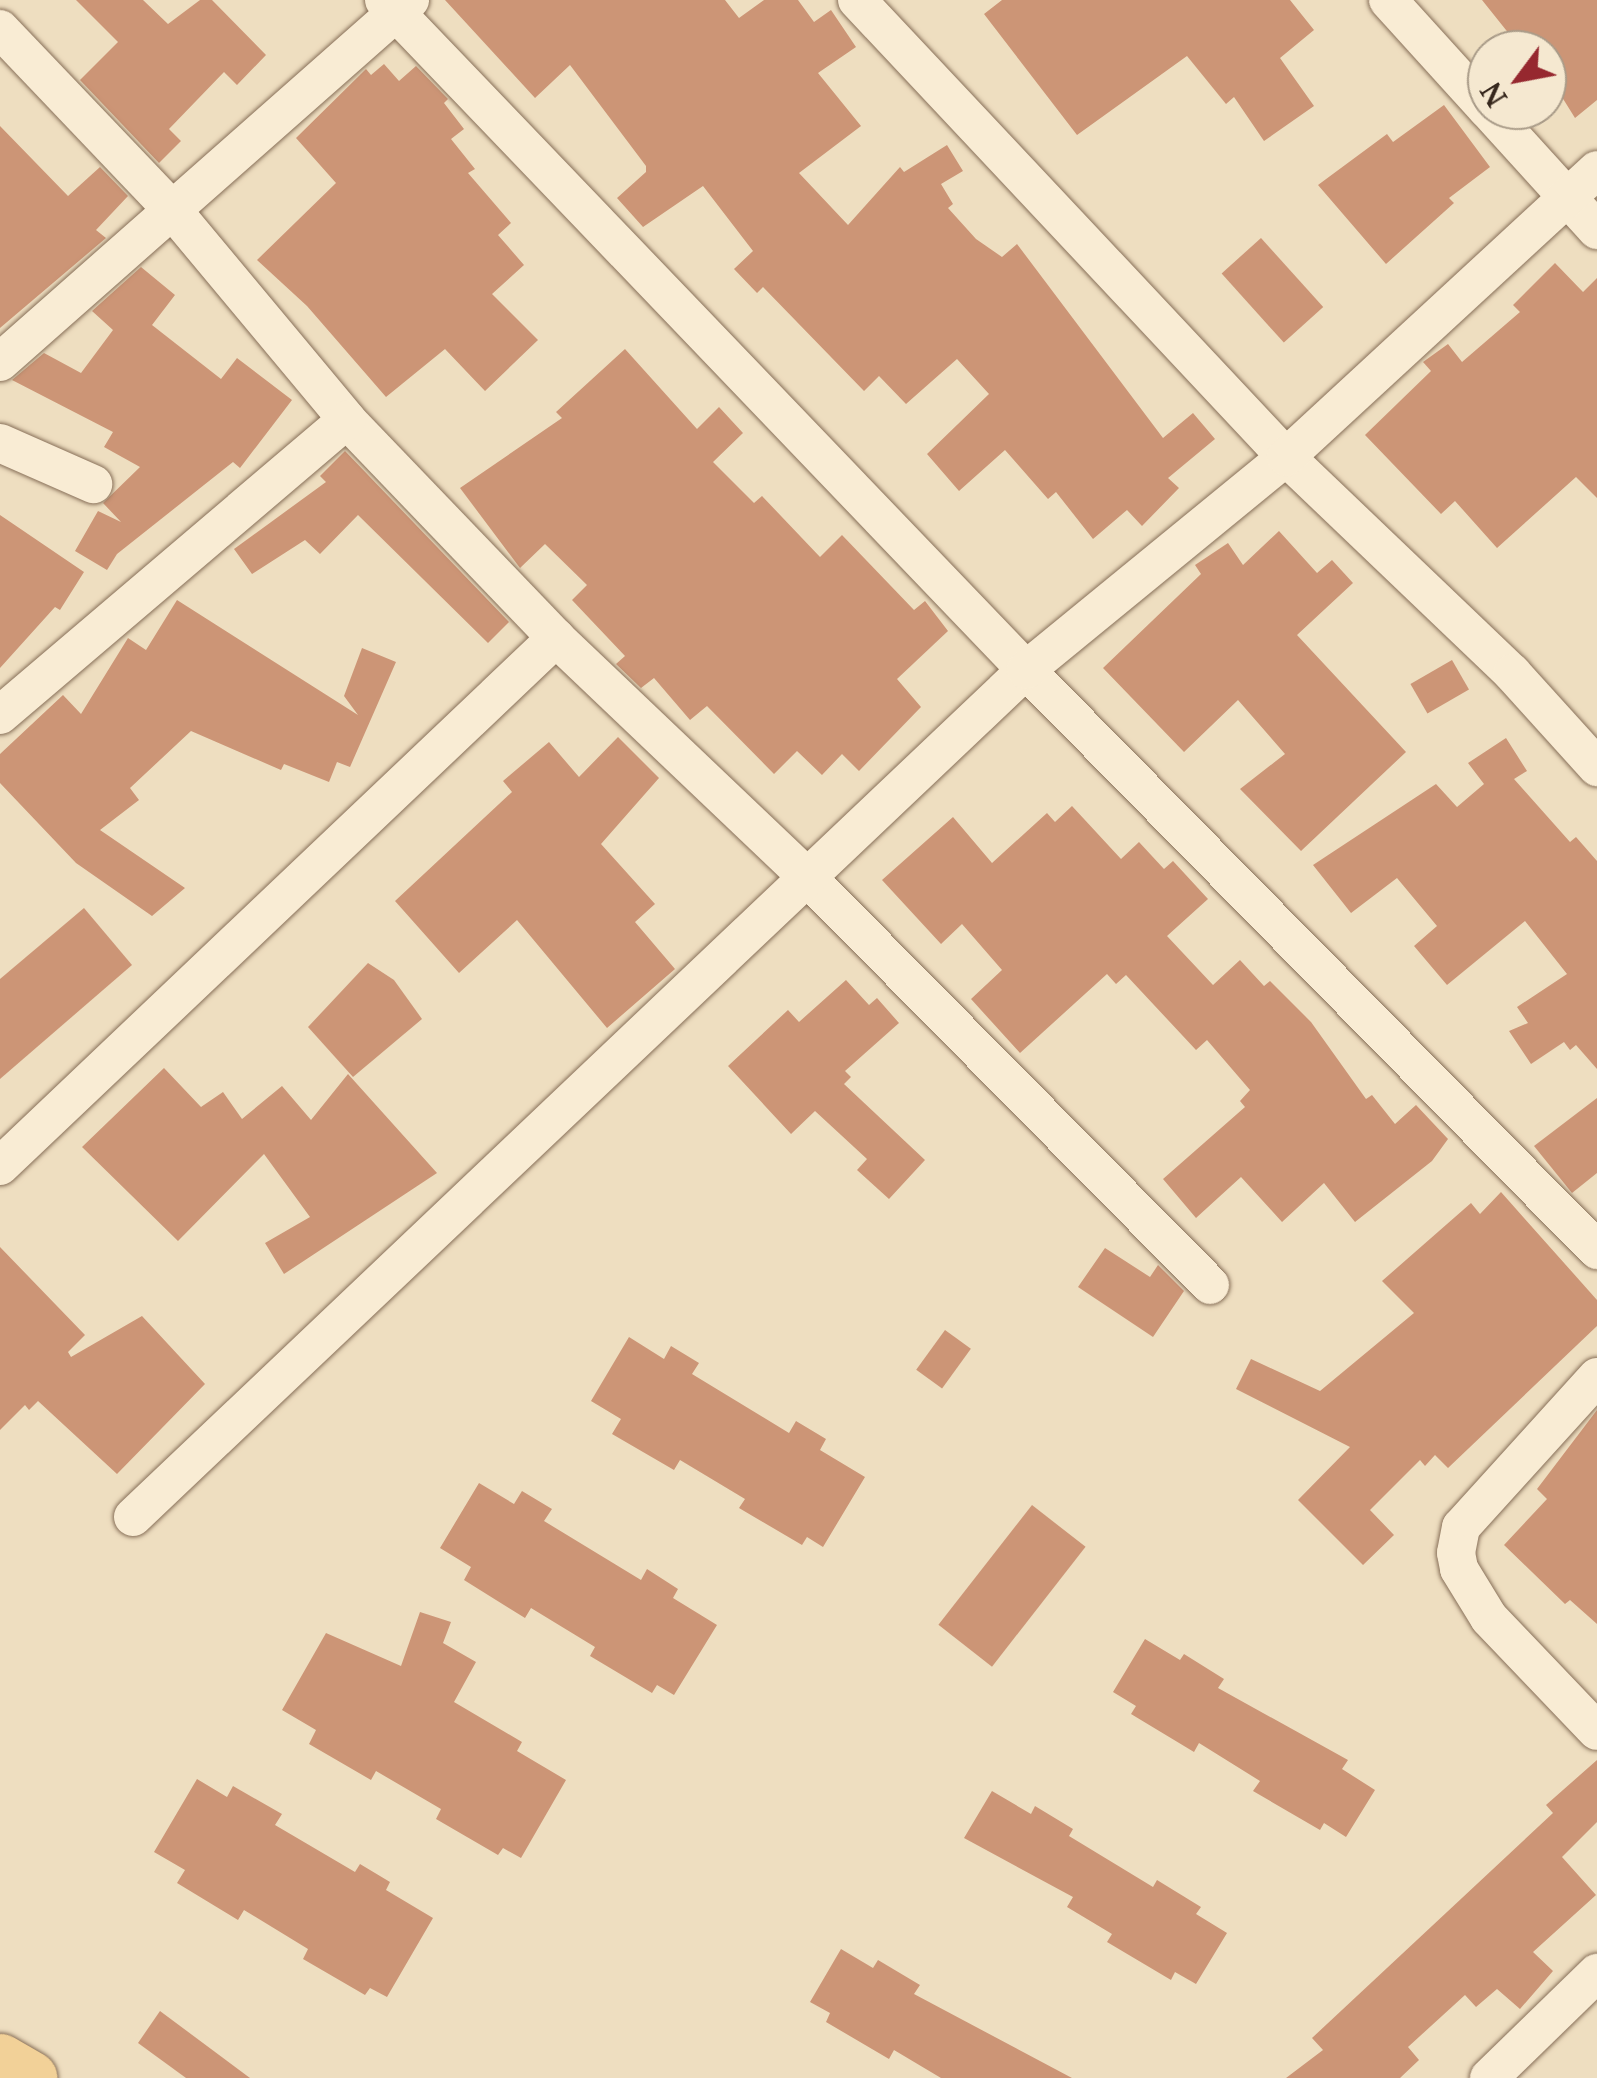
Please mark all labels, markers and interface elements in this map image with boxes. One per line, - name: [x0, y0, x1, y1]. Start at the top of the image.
- north arrow: [1467, 30, 1567, 130]
- text: N: [1471, 75, 1515, 114]

